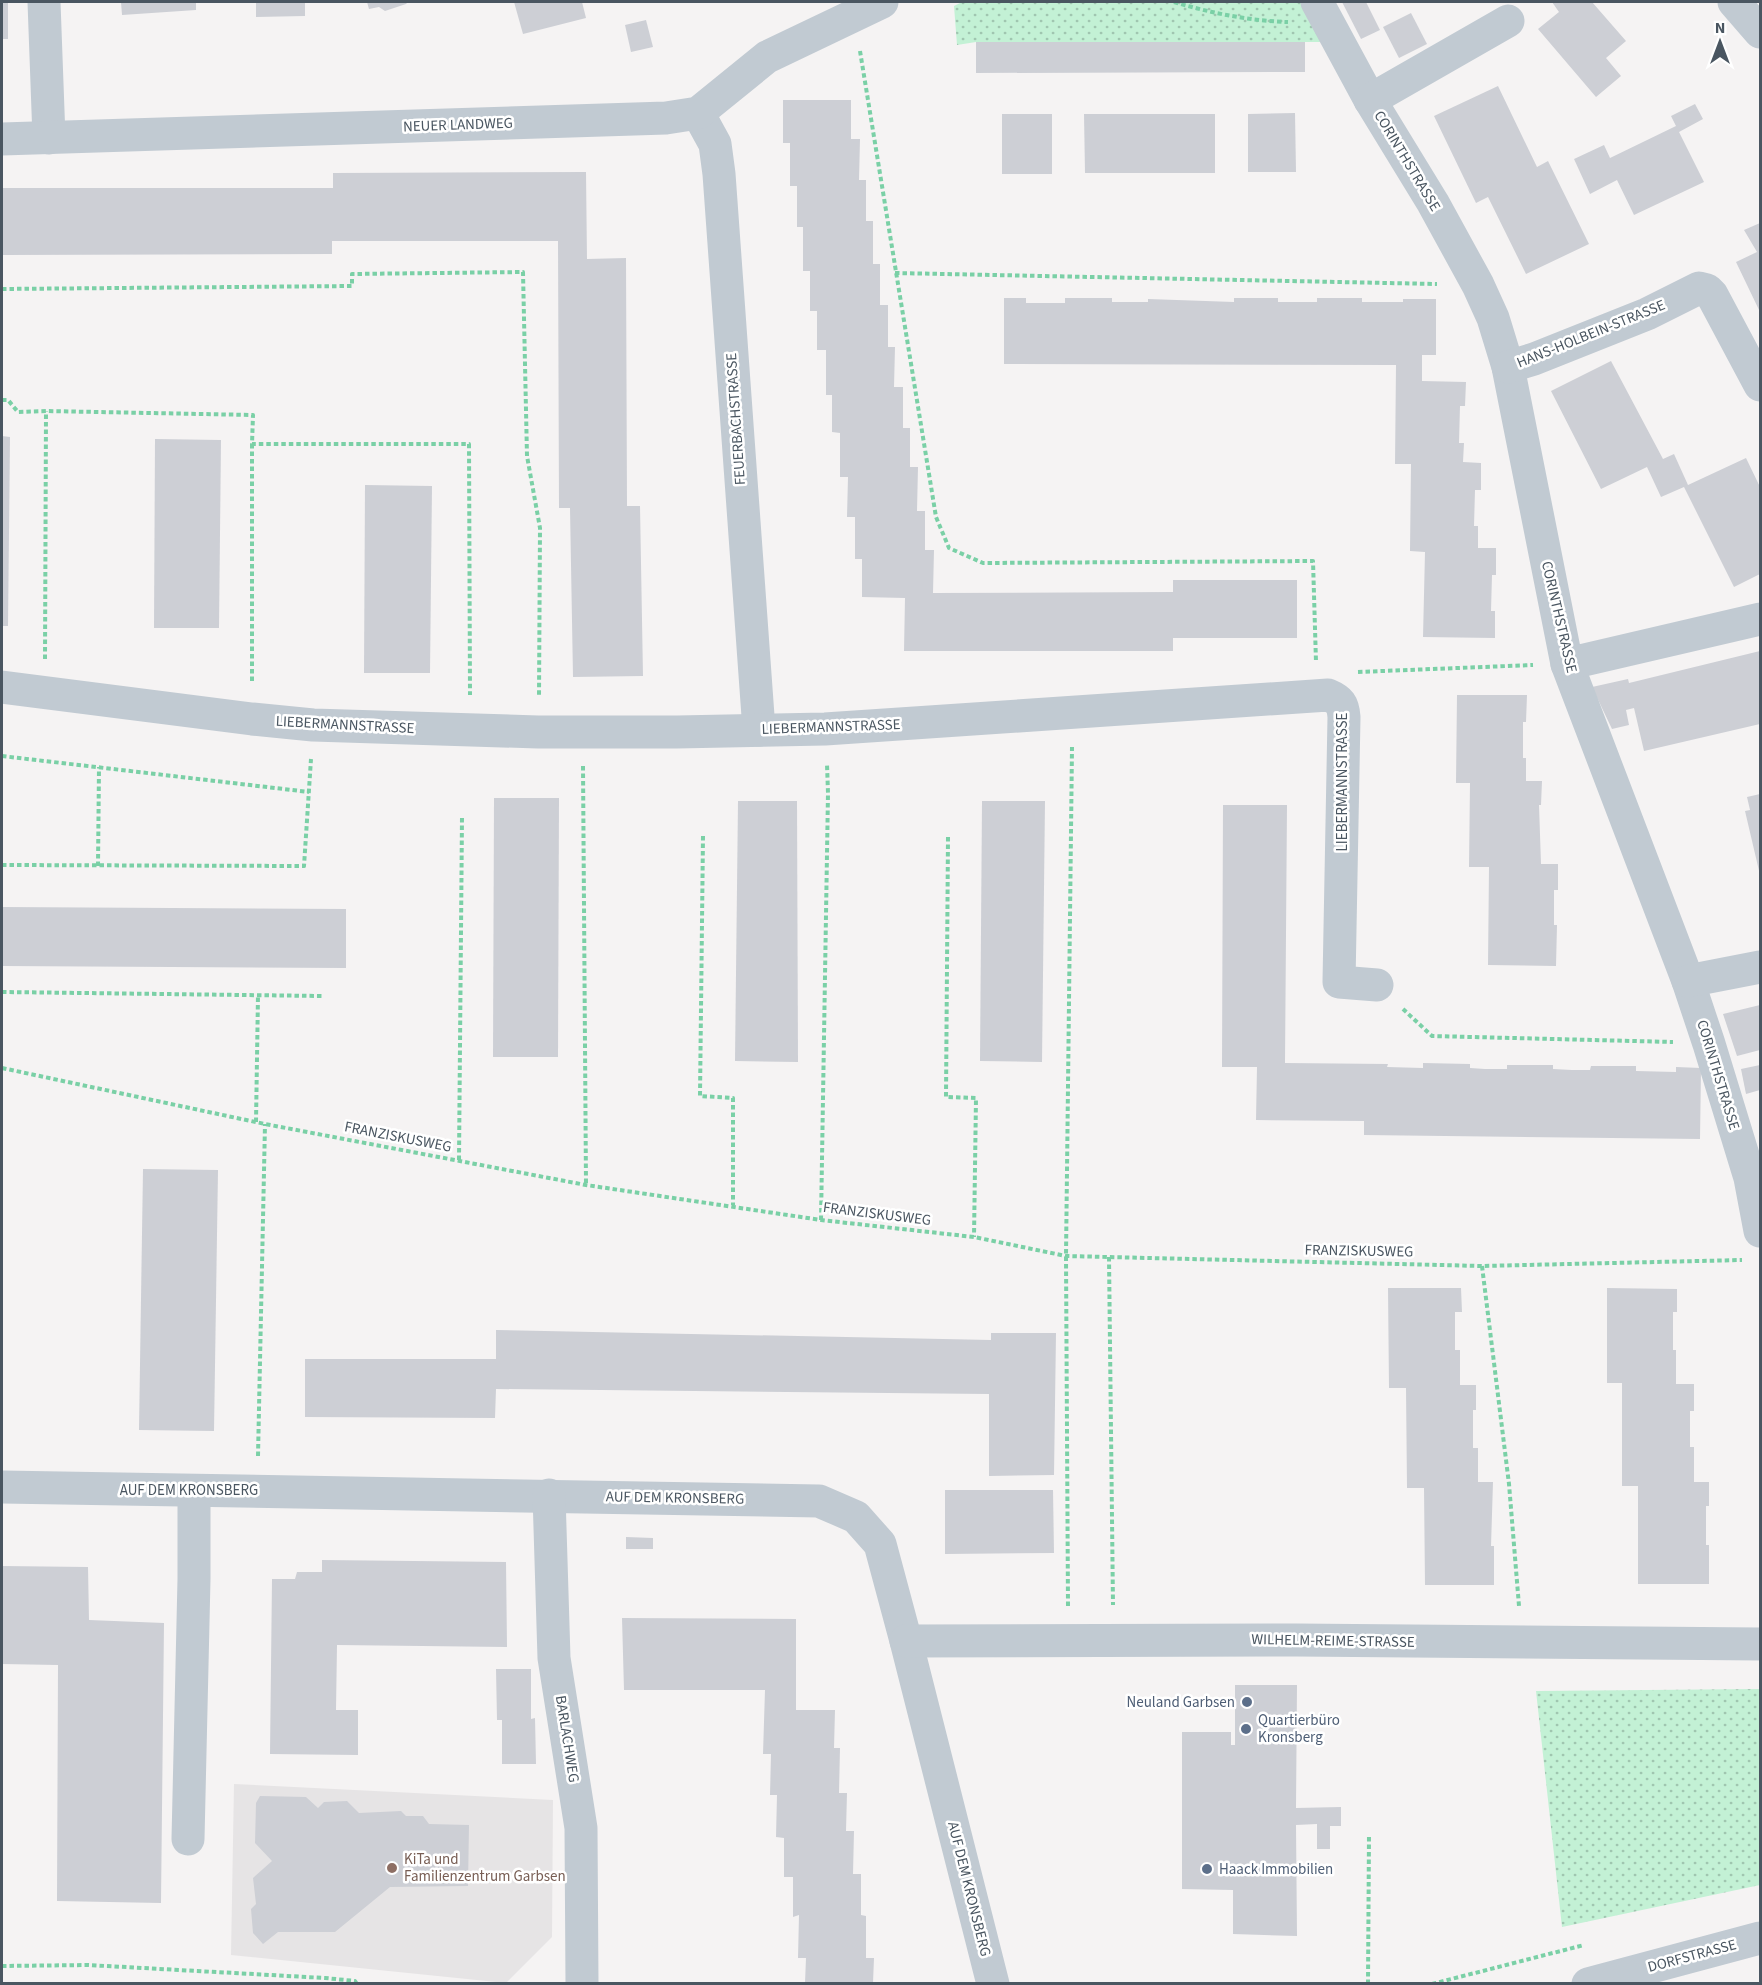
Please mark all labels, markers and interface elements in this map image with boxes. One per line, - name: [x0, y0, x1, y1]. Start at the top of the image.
- north arrow: [1690, 12, 1750, 72]
- text: N: [1715, 17, 1725, 39]
- street label: CORINTHSTRASSE: [1369, 107, 1445, 215]
- street label: NEUER LANDWEG: [403, 113, 513, 137]
- street label: HANS-HOLBEIN-STRASSE: [1514, 295, 1668, 373]
- street label: FEUERBACHSTRASSE: [721, 352, 751, 486]
- street label: CORINTHSTRASSE: [1536, 559, 1582, 675]
- street label: LIEBERMANNSTRASSE: [275, 711, 415, 739]
- street label: LIEBERMANNSTRASSE: [1332, 712, 1353, 851]
- street label: LIEBERMANNSTRASSE: [761, 714, 901, 740]
- street label: CORINTHSTRASSE: [1691, 1017, 1745, 1133]
- street label: FRANZISKUSWEG: [343, 1116, 453, 1158]
- street label: FRANZISKUSWEG: [822, 1197, 932, 1231]
- street label: FRANZISKUSWEG: [1304, 1240, 1414, 1262]
- street label: AUF DEM KRONSBERG: [120, 1480, 258, 1501]
- street label: AUF DEM KRONSBERG: [606, 1486, 744, 1510]
- street label: WILHELM-REIME-STRASSE: [1251, 1629, 1415, 1653]
- place label: Neuland Garbsen: [1127, 1692, 1235, 1713]
- street label: BARLACHWEG: [550, 1694, 584, 1784]
- marker: Neuland Garbsen: [1240, 1695, 1254, 1709]
- place label: Quartierbüro Kronsberg: [1258, 1710, 1340, 1748]
- marker: Quartierbüro Kronsberg: [1239, 1722, 1253, 1736]
- street label: AUF DEM KRONSBERG: [942, 1819, 996, 1959]
- place label: KiTa und Familienzentrum Garbsen: [404, 1849, 566, 1887]
- place label: Haack Immobilien: [1219, 1859, 1333, 1880]
- marker: KiTa und Familienzentrum Garbsen: [385, 1861, 399, 1875]
- marker: Haack Immobilien: [1200, 1862, 1214, 1876]
- street label: DORFSTRASSE: [1645, 1934, 1739, 1978]

